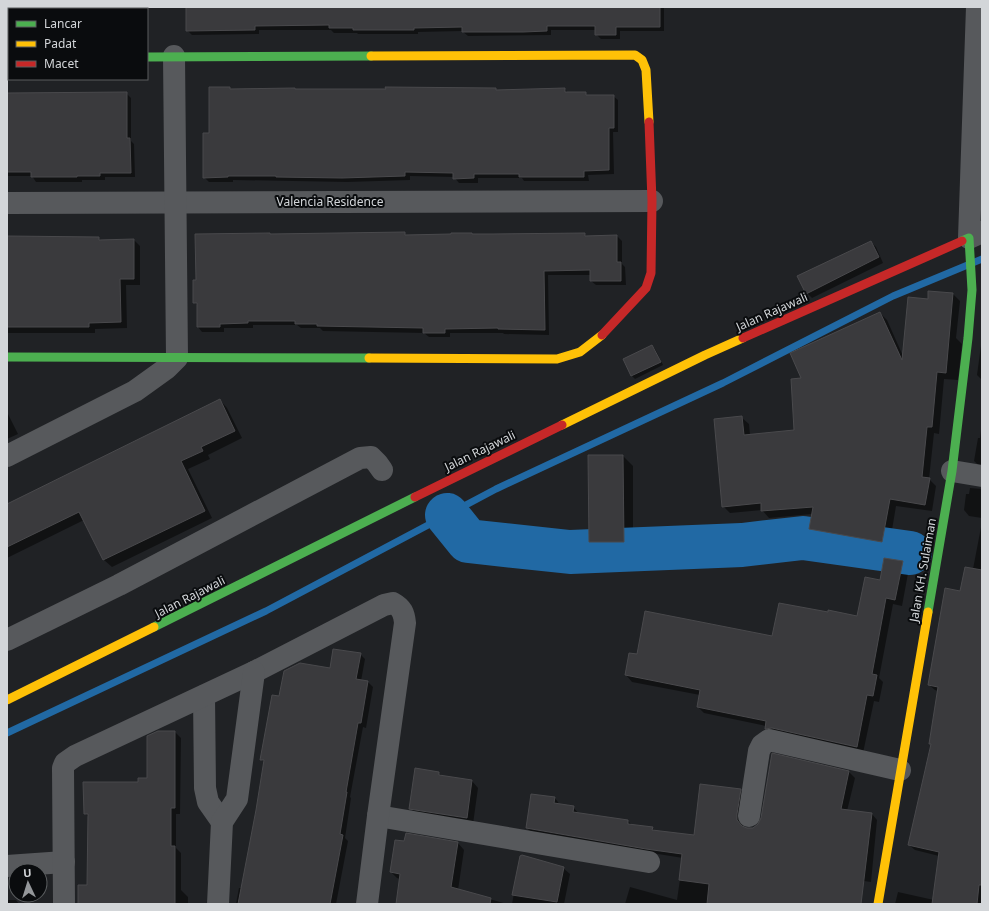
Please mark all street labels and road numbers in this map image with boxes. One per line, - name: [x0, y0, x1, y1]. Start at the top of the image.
- street label: Valencia Residence: [277, 193, 384, 210]
- street label: Jalan Rajawali: [732, 288, 810, 335]
- street label: Jalan Rajawali: [441, 426, 518, 475]
- street label: Jalan KH. Sulaiman: [905, 517, 940, 624]
- street label: Jalan Rajawali: [151, 572, 228, 622]

